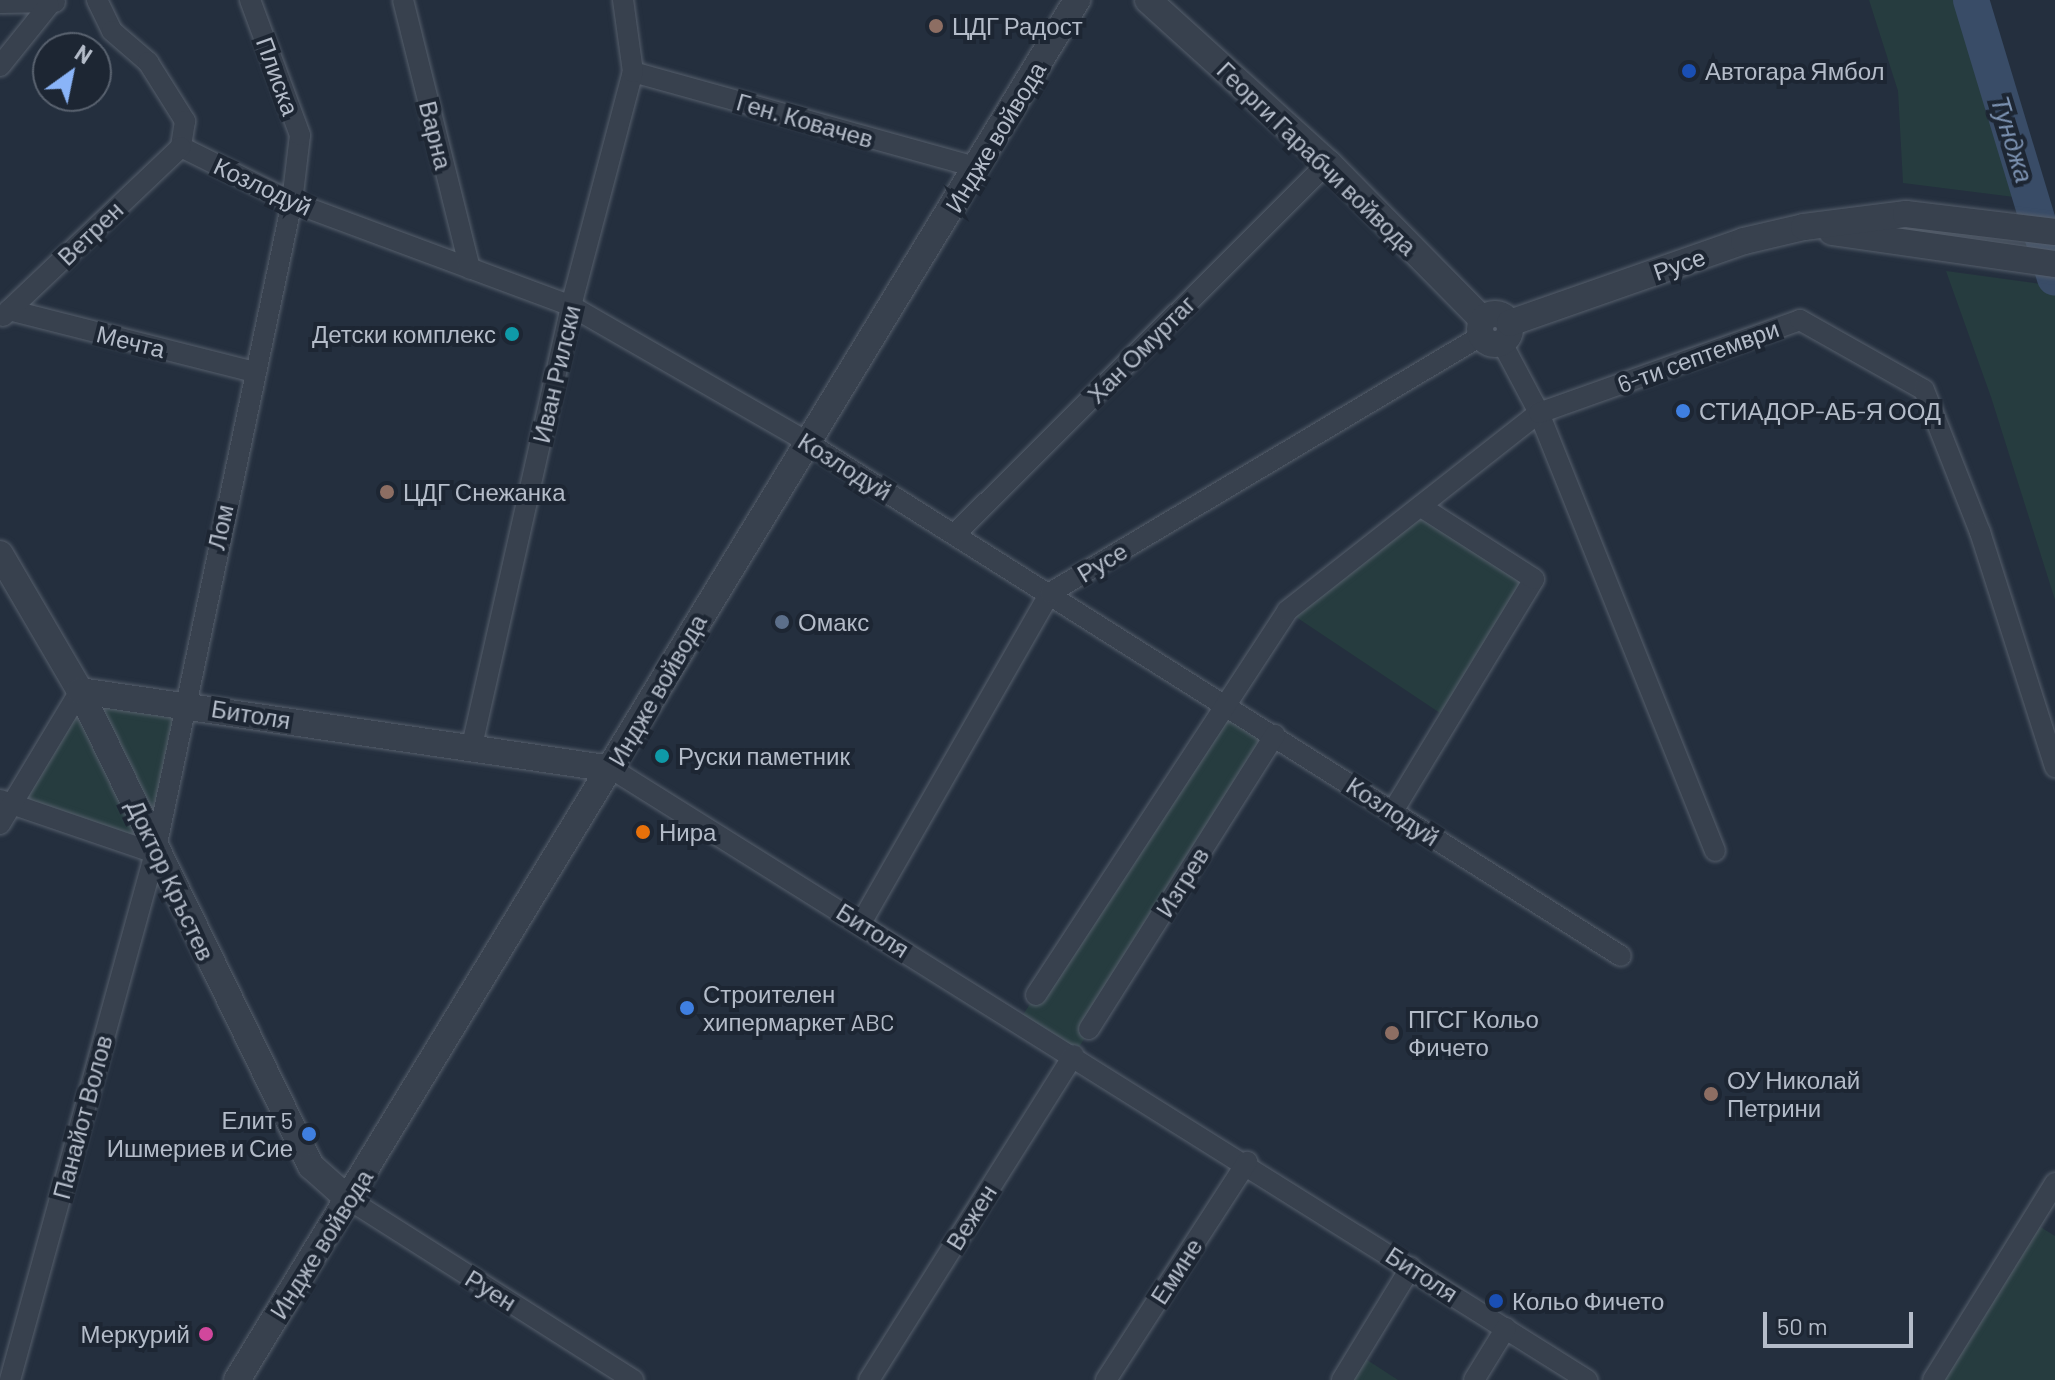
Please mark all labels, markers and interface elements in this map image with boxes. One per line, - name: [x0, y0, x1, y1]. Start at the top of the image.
- place label: ЦДГ Радост: [952, 12, 1083, 40]
- marker: ЦДГ Радост: [927, 17, 945, 35]
- north arrow: [32, 32, 112, 112]
- street label: Плиска: [251, 33, 305, 119]
- text: N: [71, 39, 97, 68]
- street label: Георги Гарабчи войвода: [1211, 55, 1423, 261]
- street label: Индже войвода: [939, 56, 1051, 218]
- place label: Автогара Ямбол: [1705, 57, 1885, 85]
- marker: Автогара Ямбол: [1680, 62, 1698, 80]
- street label: Ген. Ковачев: [733, 87, 877, 153]
- water label: Тунджа: [1985, 92, 2041, 186]
- street label: Варна: [414, 98, 458, 172]
- street label: Козлодуй: [210, 151, 316, 221]
- street label: Ветрен: [51, 195, 129, 271]
- street label: Русе: [1649, 242, 1709, 286]
- street label: Хан Омуртаг: [1081, 289, 1201, 409]
- street label: Иван Рилски: [526, 302, 586, 446]
- street label: 6-ти септември: [1613, 313, 1783, 399]
- street label: Мечта: [94, 319, 168, 363]
- place label: Детски комплекс: [312, 320, 496, 348]
- marker: Детски комплекс: [503, 325, 521, 343]
- place label: СТИАДОР-АБ-Я ООД: [1699, 397, 1941, 425]
- marker: СТИАДОР-АБ-Я ООД: [1674, 402, 1692, 420]
- street label: Козлодуй: [793, 426, 897, 506]
- place label: ЦДГ Снежанка: [403, 478, 565, 506]
- marker: ЦДГ Снежанка: [378, 483, 396, 501]
- street label: Лом: [201, 502, 239, 552]
- street label: Русе: [1072, 536, 1132, 588]
- place label: Омакс: [798, 608, 869, 636]
- street label: Индже войвода: [602, 609, 712, 771]
- marker: Омакс: [773, 613, 791, 631]
- street label: Битоля: [209, 694, 293, 734]
- place label: Руски паметник: [678, 742, 850, 770]
- marker: Руски паметник: [653, 747, 671, 765]
- street label: Козлодуй: [1341, 771, 1445, 851]
- street label: Доктор Кръстев: [121, 795, 221, 965]
- place label: Нира: [659, 818, 716, 846]
- marker: Нира: [634, 823, 652, 841]
- street label: Изгрев: [1150, 842, 1214, 922]
- street label: Битоля: [832, 897, 914, 963]
- place label: Строителен хипермаркет ABC: [703, 980, 895, 1036]
- marker: Строителен хипермаркет ABC: [678, 999, 696, 1017]
- place label: ПГСГ Кольо Фичето: [1408, 1005, 1539, 1061]
- marker: ПГСГ Кольо Фичето: [1383, 1024, 1401, 1042]
- street label: Панайот Волов: [46, 1032, 118, 1202]
- place label: ОУ Николай Петрини: [1727, 1066, 1860, 1122]
- marker: ОУ Николай Петрини: [1702, 1085, 1720, 1103]
- place label: Елит 5 Ишмериев и Сие: [107, 1106, 293, 1162]
- marker: Елит 5 Ишмериев и Сие: [300, 1125, 318, 1143]
- street label: Индже войвода: [264, 1164, 378, 1324]
- street label: Вежен: [940, 1179, 1002, 1255]
- street label: Емине: [1144, 1233, 1208, 1309]
- street label: Битоля: [1381, 1240, 1463, 1308]
- street label: Руен: [460, 1263, 522, 1317]
- place label: Кольо Фичето: [1512, 1287, 1664, 1315]
- marker: Кольо Фичето: [1487, 1292, 1505, 1310]
- scale bar: [1767, 1296, 1917, 1346]
- text: 50 m: [1777, 1311, 1828, 1340]
- place label: Меркурий: [80, 1320, 190, 1348]
- marker: Меркурий: [197, 1325, 215, 1343]

